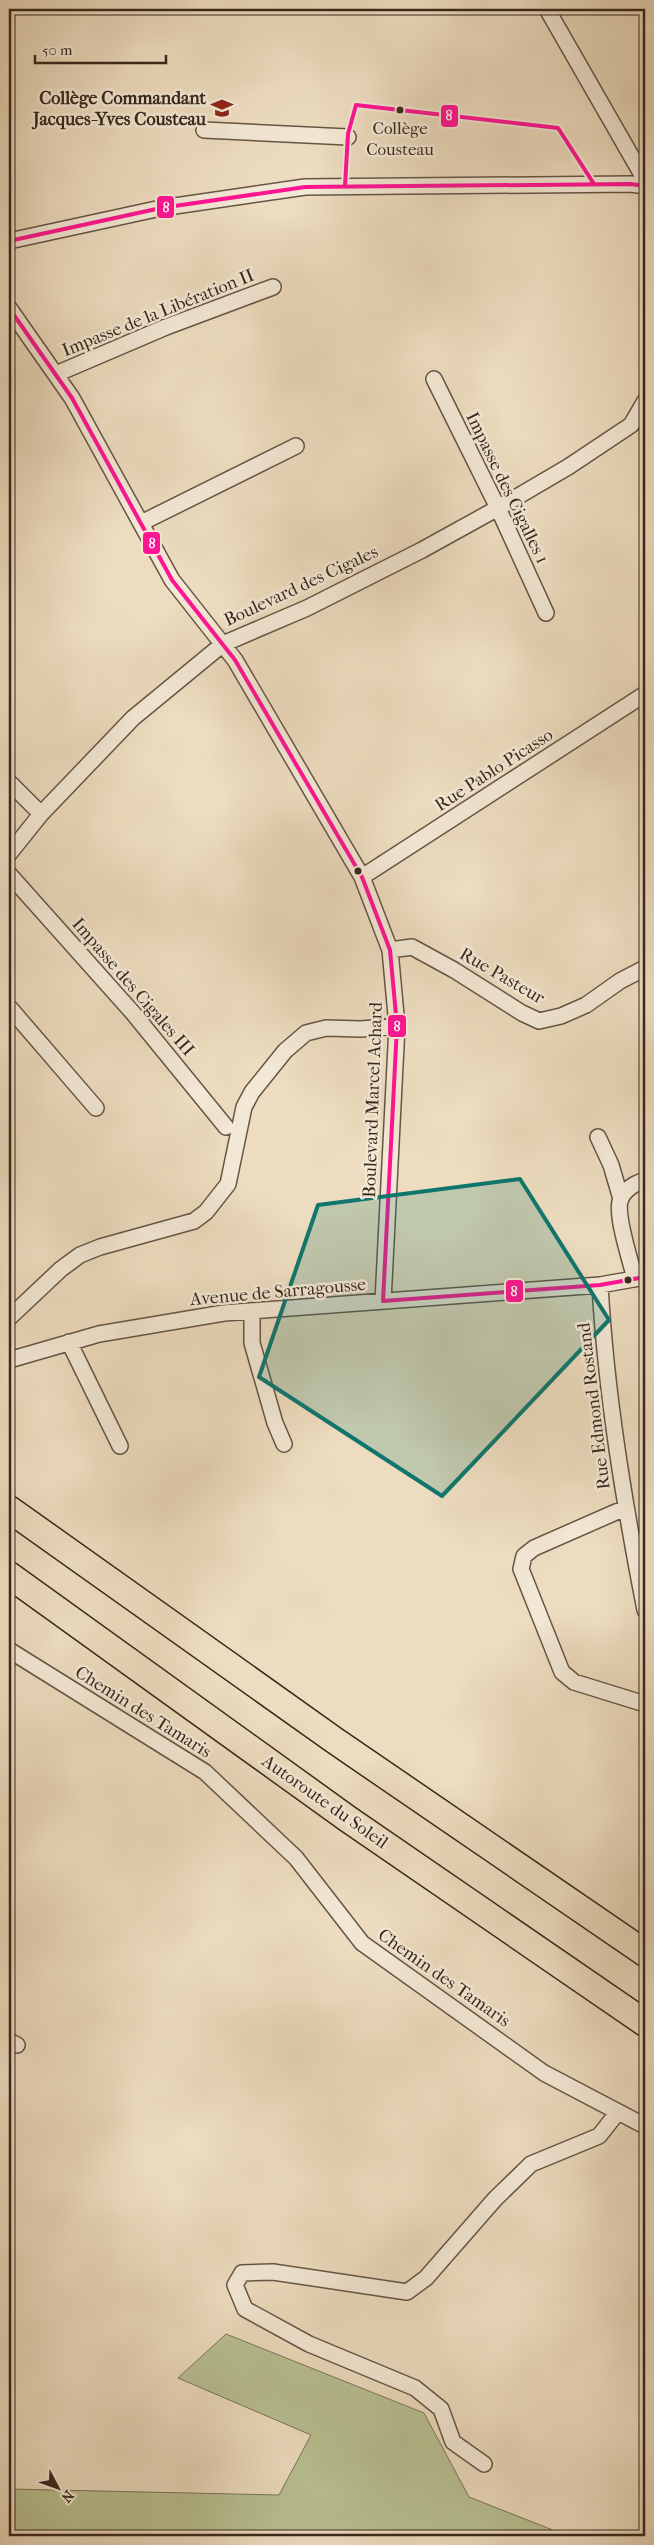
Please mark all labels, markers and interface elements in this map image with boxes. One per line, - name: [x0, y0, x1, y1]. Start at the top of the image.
- scale bar: [35, 32, 166, 64]
- text: 50 m: [42, 41, 73, 59]
- place label: Collège Commandant Jacques-Yves Cousteau: [31, 88, 207, 130]
- school or university icon: Collège Commandant Jacques-Yves Cousteau: [209, 95, 235, 121]
- line badge: 8: [440, 104, 459, 128]
- marker: Collège Cousteau: [395, 105, 405, 115]
- text: 8: [445, 107, 453, 124]
- place label: Collège Cousteau: [366, 118, 434, 159]
- line badge: 8: [156, 195, 175, 219]
- text: 8: [162, 199, 170, 216]
- street label: Impasse de la Libération II: [59, 265, 257, 361]
- street label: Impasse des Cigalles 1: [461, 409, 553, 567]
- line badge: 8: [142, 531, 161, 555]
- text: 8: [148, 535, 156, 552]
- street label: Boulevard des Cigales: [221, 541, 382, 631]
- street label: Rue Pablo Picasso: [431, 724, 557, 816]
- unlabelled marker: [353, 866, 363, 876]
- street label: Impasse des Cigales III: [67, 914, 199, 1060]
- street label: Rue Pasteur: [456, 943, 548, 1009]
- street label: Boulevard Marcel Achard: [359, 1002, 387, 1198]
- line badge: 8: [387, 1014, 407, 1038]
- text: 8: [393, 1018, 401, 1035]
- street label: Avenue de Sarragousse: [188, 1274, 367, 1310]
- unlabelled marker: [623, 1275, 633, 1285]
- line badge: 8: [505, 1279, 524, 1303]
- text: 8: [510, 1283, 518, 1300]
- street label: Rue Edmond Rostand: [573, 1321, 615, 1491]
- street label: Chemin des Tamaris: [71, 1662, 215, 1763]
- street label: Autoroute du Soleil: [257, 1750, 392, 1853]
- street label: Chemin des Tamaris: [374, 1924, 514, 2032]
- north arrow: [32, 2462, 82, 2512]
- text: N: [57, 2487, 77, 2506]

